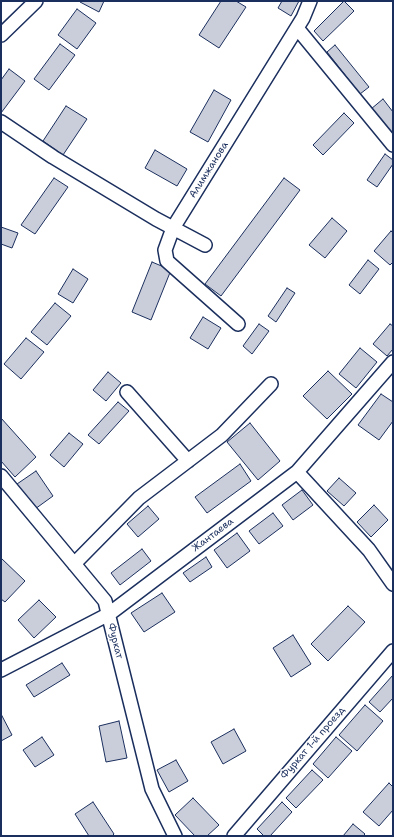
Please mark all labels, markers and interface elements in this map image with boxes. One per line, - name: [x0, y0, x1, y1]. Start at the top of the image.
- street label: Алимжанова: [187, 140, 231, 200]
- street label: Жантаева: [190, 516, 236, 554]
- street label: Фуркат: [105, 622, 125, 660]
- street label: Фуркат 1-й проезд: [278, 704, 348, 782]

